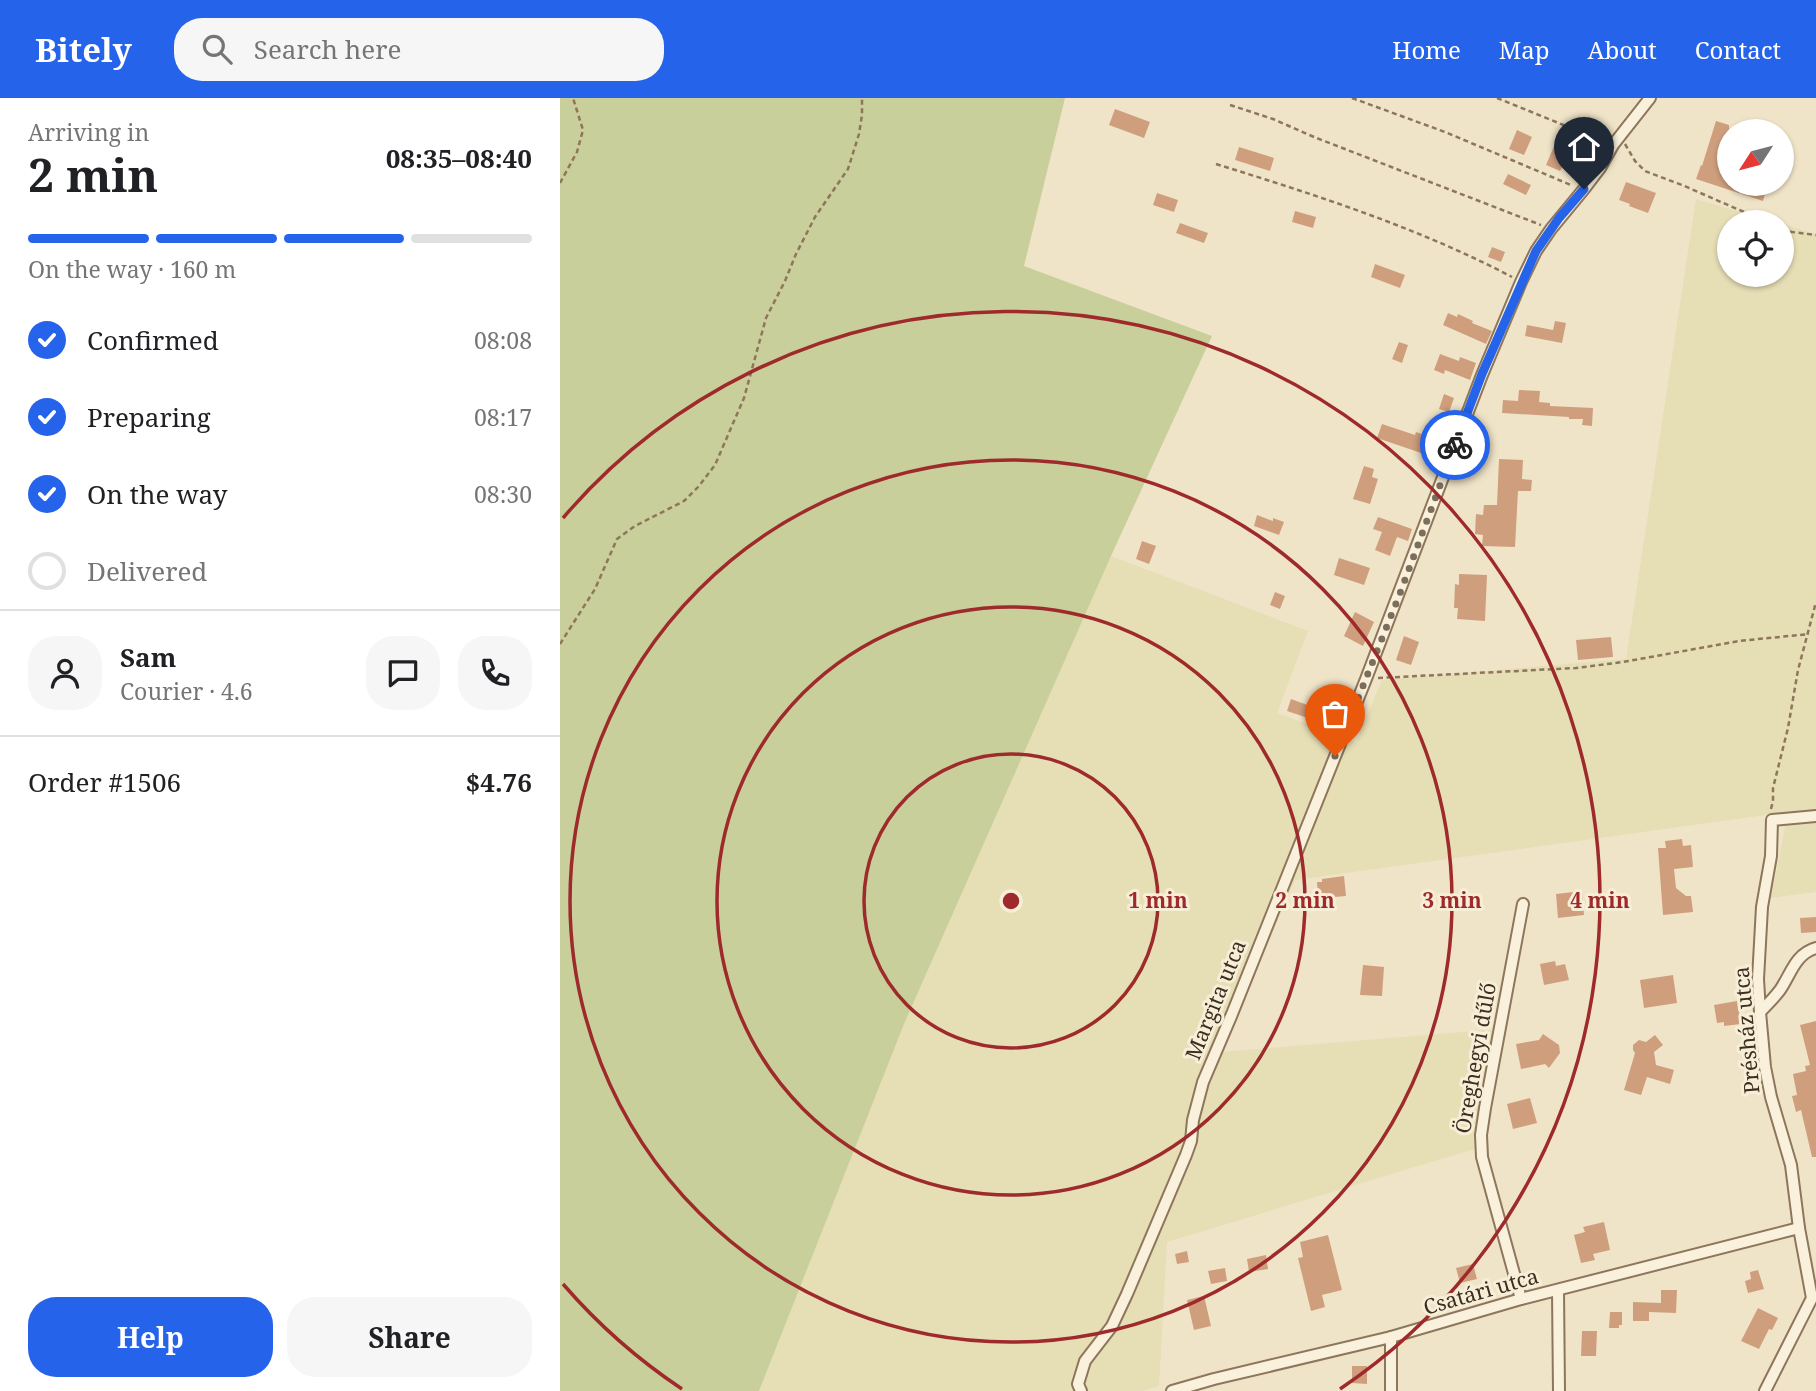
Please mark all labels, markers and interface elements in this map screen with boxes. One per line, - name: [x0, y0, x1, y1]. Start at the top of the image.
- search box: [174, 18, 664, 81]
- text: Bitely: [35, 27, 132, 72]
- icon: search: [198, 30, 236, 68]
- text: Search here: [254, 31, 401, 67]
- text: Home: [1392, 33, 1461, 66]
- text: Map: [1499, 33, 1550, 66]
- text: About: [1588, 33, 1657, 66]
- text: Contact: [1695, 33, 1781, 66]
- text: Arriving in: [28, 116, 149, 148]
- pin: [1554, 117, 1614, 189]
- north arrow: [1717, 119, 1794, 196]
- map controls: [1717, 119, 1794, 287]
- icon: home: [1565, 128, 1603, 166]
- text: 08:35–08:40: [386, 140, 532, 176]
- text: 2 min: [28, 143, 158, 205]
- button: locate: [1717, 210, 1794, 287]
- text: On the way · 160 m: [28, 253, 236, 285]
- icon: check: [28, 321, 66, 359]
- text: Confirmed: [87, 322, 219, 358]
- text: 08:08: [474, 324, 532, 356]
- icon: check: [28, 398, 66, 436]
- text: Preparing: [87, 399, 211, 435]
- text: 08:17: [474, 401, 532, 433]
- courier: [1420, 410, 1490, 480]
- icon: bike: [1436, 426, 1474, 464]
- icon: check: [28, 475, 66, 513]
- text: On the way: [87, 476, 227, 512]
- text: 08:30: [474, 478, 532, 510]
- text: Delivered: [87, 553, 207, 589]
- button: person: [28, 636, 102, 710]
- button: chat: [366, 636, 440, 710]
- button: phone: [458, 636, 532, 710]
- text: Sam: [120, 639, 176, 675]
- text: Courier · 4.6: [120, 675, 253, 707]
- pin: [1305, 684, 1365, 756]
- icon: bag: [1316, 695, 1354, 733]
- text: Order #1506: [28, 764, 181, 800]
- text: $4.76: [466, 764, 532, 800]
- text: 1 min: [1128, 886, 1188, 914]
- text: 2 min: [1275, 886, 1335, 914]
- text: 3 min: [1422, 886, 1482, 914]
- text: 4 min: [1570, 886, 1630, 914]
- centre of rings: [999, 889, 1023, 913]
- street label: Margita utca: [1178, 936, 1252, 1064]
- street label: Présház utca: [1727, 965, 1766, 1095]
- street label: Öreghegyi dűlő: [1448, 980, 1502, 1135]
- street label: Csatári utca: [1420, 1261, 1541, 1321]
- button: Help: [28, 1297, 273, 1377]
- button: Share: [287, 1297, 532, 1377]

